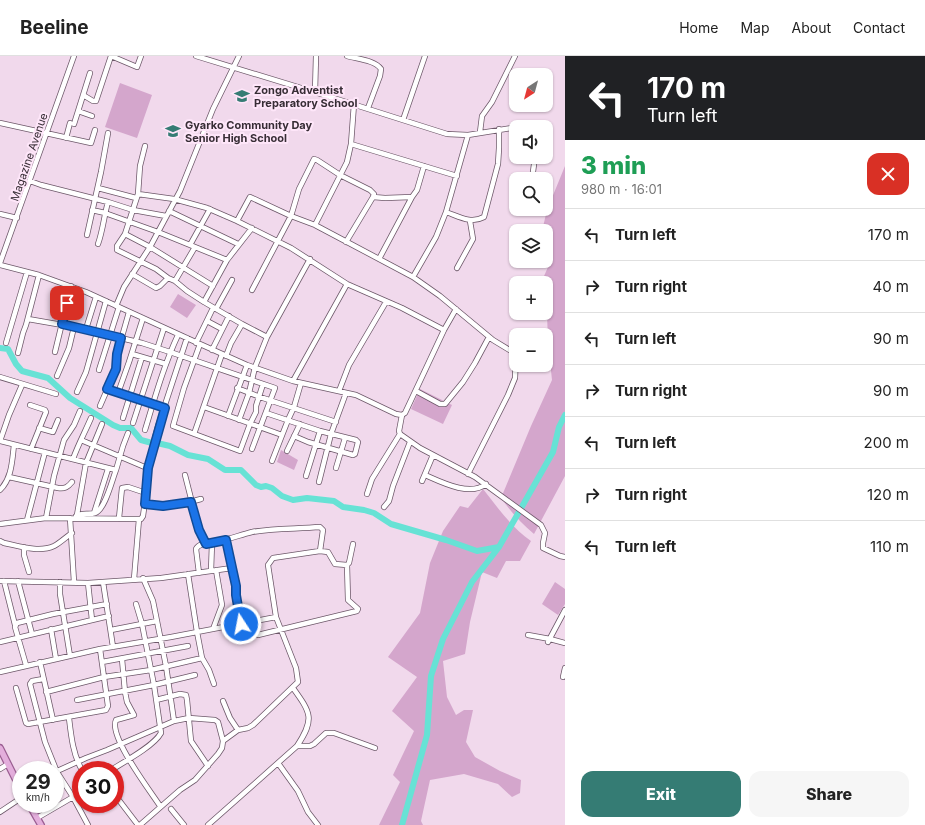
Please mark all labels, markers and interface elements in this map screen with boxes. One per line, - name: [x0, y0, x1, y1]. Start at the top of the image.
- text: Beeline: [20, 16, 89, 39]
- text: Home: [679, 19, 718, 36]
- text: Map: [740, 19, 770, 36]
- text: About: [792, 19, 831, 36]
- text: Contact: [853, 19, 905, 36]
- north arrow: [509, 68, 553, 112]
- map controls: [509, 68, 553, 372]
- text: 170 m: [647, 71, 726, 105]
- icon: left: [581, 72, 633, 124]
- place label: Zongo Adventist Preparatory School: [254, 83, 358, 110]
- school or university icon: Zongo Adventist Preparatory School: [233, 87, 251, 105]
- text: Turn left: [647, 105, 717, 126]
- street label: Magazine Avenue: [7, 111, 51, 203]
- place label: Gyarko Community Day Senior High School: [185, 118, 313, 145]
- button: sound: [509, 120, 553, 164]
- school or university icon: Gyarko Community Day Senior High School: [164, 122, 182, 140]
- text: 3 min: [581, 151, 646, 180]
- button: close: [867, 153, 909, 195]
- button: search: [509, 172, 553, 216]
- text: 980 m · 16:01: [581, 181, 662, 197]
- button: layers: [509, 224, 553, 268]
- icon: left: [581, 224, 603, 246]
- text: Turn left: [615, 225, 676, 244]
- text: 170 m: [868, 225, 909, 244]
- button: +: [509, 276, 553, 320]
- icon: right: [581, 276, 603, 298]
- text: Turn right: [615, 277, 687, 296]
- text: 40 m: [872, 277, 909, 296]
- pin: [50, 286, 84, 320]
- icon: arrive: [56, 292, 78, 314]
- button: −: [509, 328, 553, 372]
- icon: left: [581, 328, 603, 350]
- text: Turn left: [615, 329, 676, 348]
- text: 90 m: [873, 329, 909, 348]
- icon: right: [581, 380, 603, 402]
- text: Turn right: [615, 381, 687, 400]
- text: 90 m: [873, 381, 909, 400]
- icon: left: [581, 432, 603, 454]
- text: Turn left: [615, 433, 676, 452]
- text: 200 m: [864, 433, 909, 452]
- icon: right: [581, 484, 603, 506]
- text: Turn right: [615, 485, 687, 504]
- text: 120 m: [867, 485, 909, 504]
- icon: left: [581, 536, 603, 558]
- text: Turn left: [615, 537, 676, 556]
- text: 110 m: [870, 537, 909, 556]
- position arrow: [220, 603, 262, 645]
- speed limit sign: 30: [72, 761, 124, 813]
- text: 29: [25, 770, 51, 794]
- button: Exit: [581, 771, 741, 817]
- button: Share: [749, 771, 909, 817]
- text: km/h: [26, 791, 50, 803]

